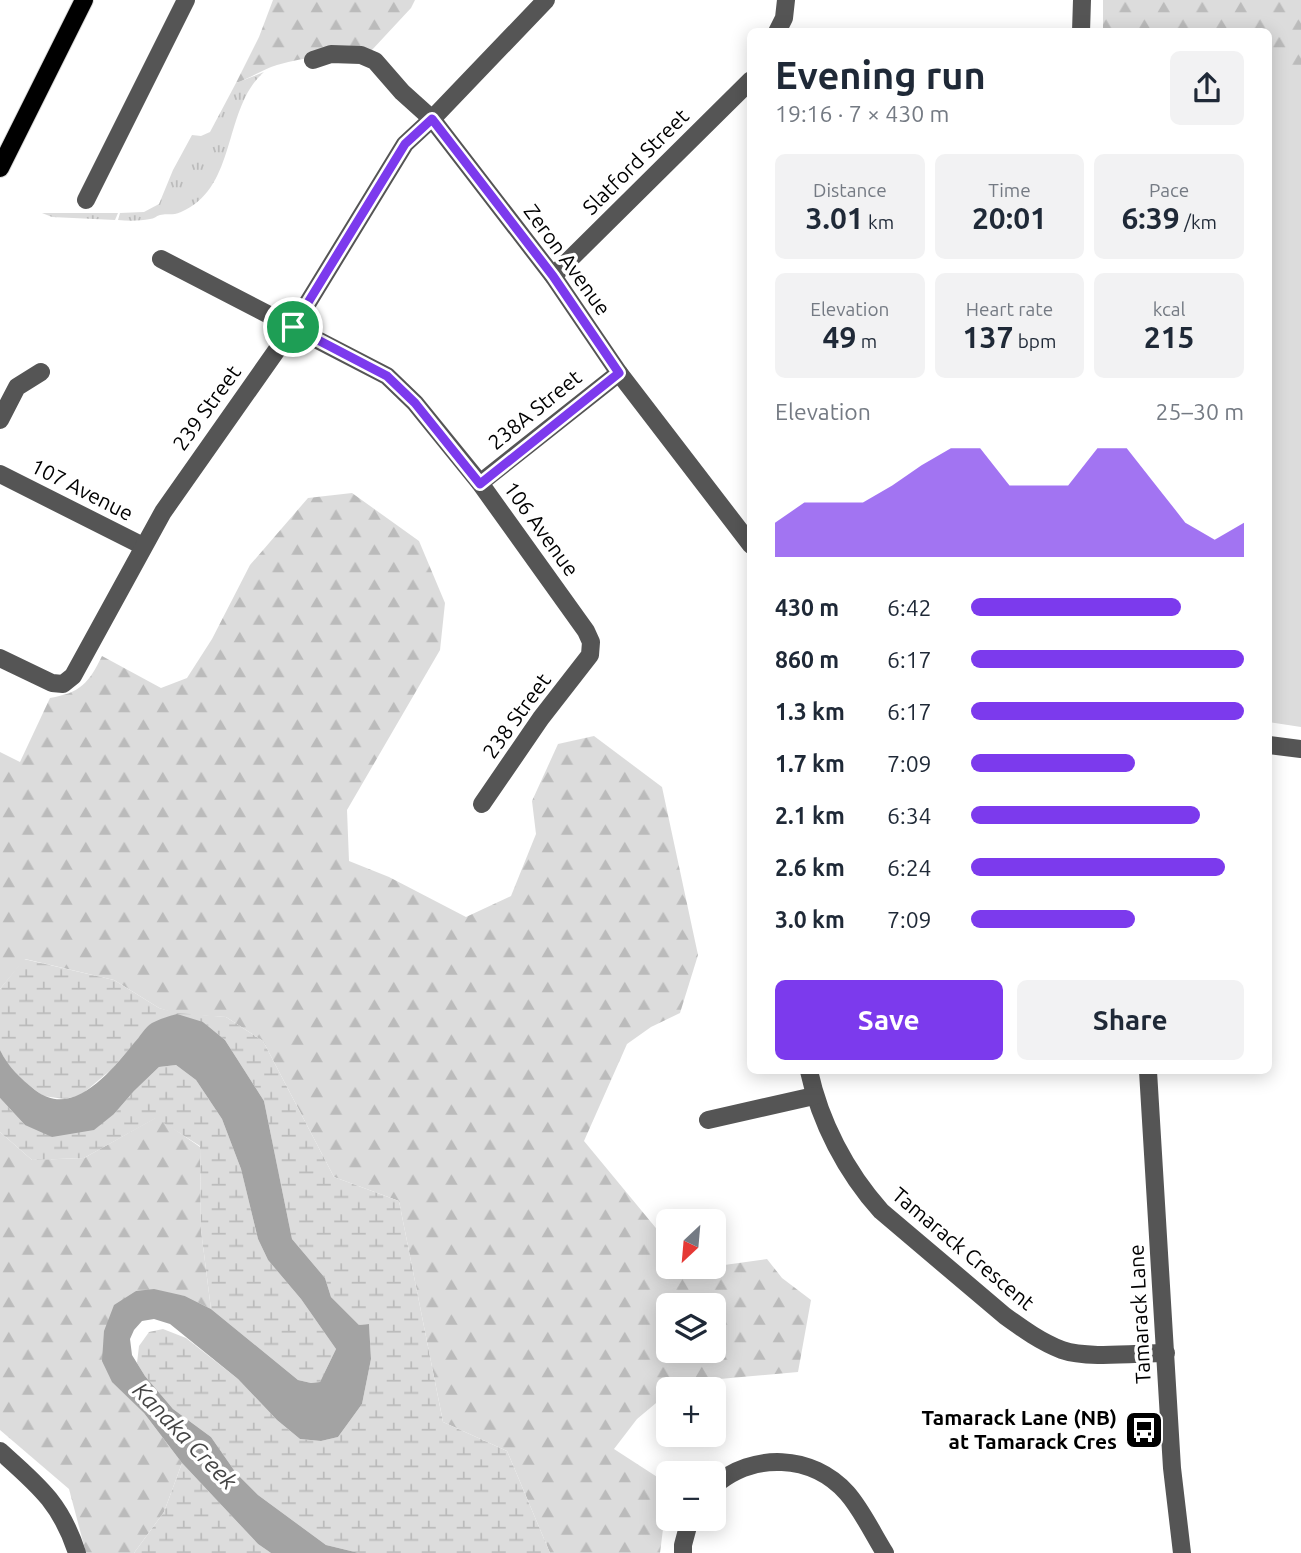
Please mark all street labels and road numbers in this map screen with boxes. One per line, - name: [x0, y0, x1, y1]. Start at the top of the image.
- street label: Slatford Street: [577, 103, 693, 219]
- street label: Zeron Avenue: [520, 199, 616, 320]
- street label: 239 Street: [167, 360, 245, 455]
- street label: 238A Street: [483, 364, 586, 454]
- street label: 107 Avenue: [28, 453, 137, 525]
- street label: 106 Avenue: [499, 476, 584, 580]
- street label: 238 Street: [477, 668, 555, 763]
- street label: Tamarack Crescent: [888, 1182, 1039, 1314]
- street label: Tamarack Lane: [1123, 1244, 1155, 1384]

